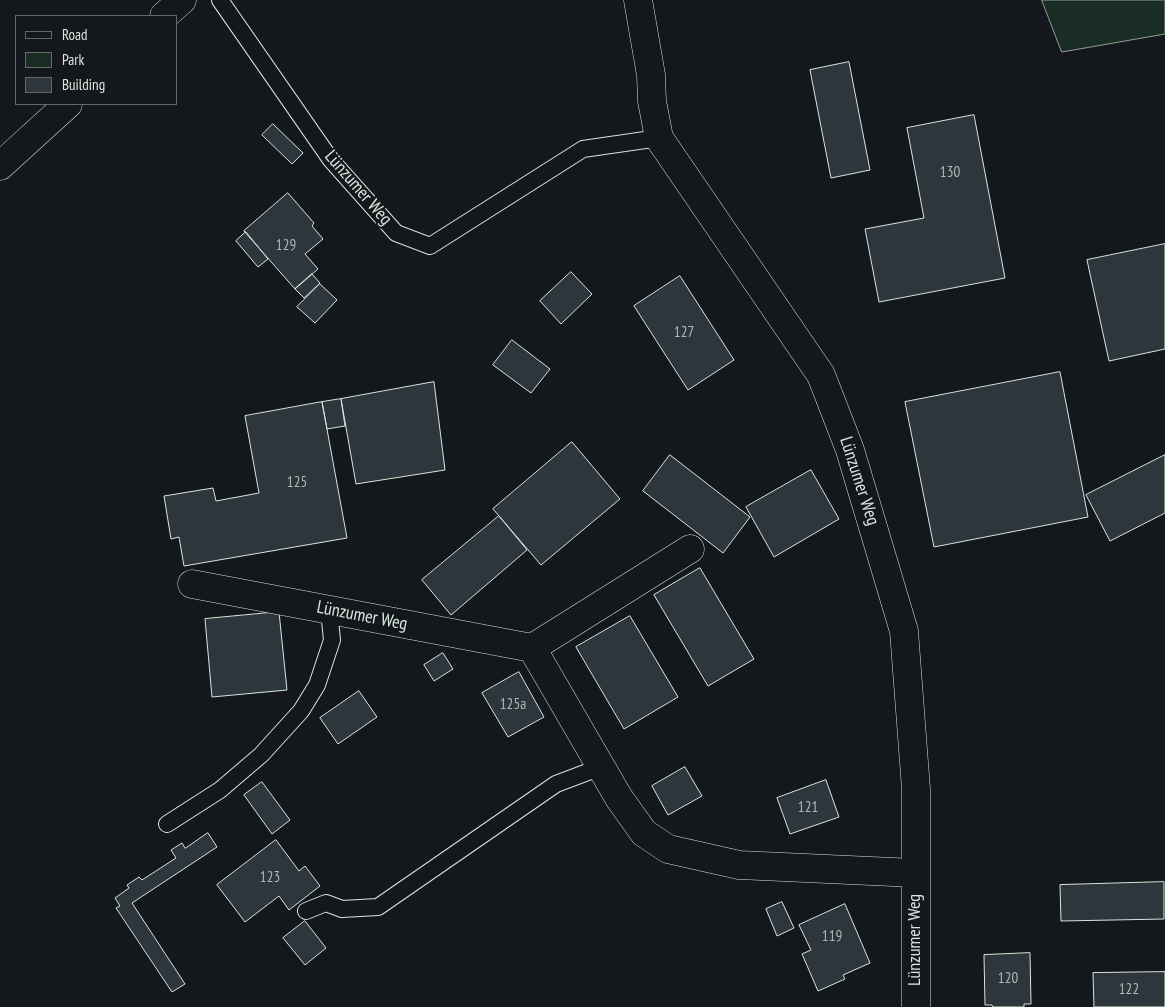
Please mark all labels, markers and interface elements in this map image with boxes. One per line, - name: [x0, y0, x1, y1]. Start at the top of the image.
- legend: [15, 15, 178, 105]
- text: Road: [62, 25, 88, 44]
- text: Park: [62, 50, 84, 69]
- text: Building: [62, 75, 105, 94]
- street label: Lünzumer Weg: [320, 146, 396, 230]
- house number: 130: [940, 164, 960, 182]
- house number: 129: [276, 237, 296, 255]
- house number: 127: [674, 324, 694, 342]
- street label: Lünzumer Weg: [835, 434, 883, 528]
- house number: 125: [287, 474, 307, 492]
- street label: Lünzumer Weg: [315, 597, 409, 635]
- house number: 125a: [500, 696, 526, 714]
- house number: 121: [798, 799, 818, 817]
- house number: 123: [260, 869, 280, 887]
- street label: Lünzumer Weg: [904, 894, 926, 986]
- house number: 119: [822, 928, 842, 946]
- house number: 120: [998, 970, 1018, 988]
- house number: 122: [1119, 981, 1139, 999]

